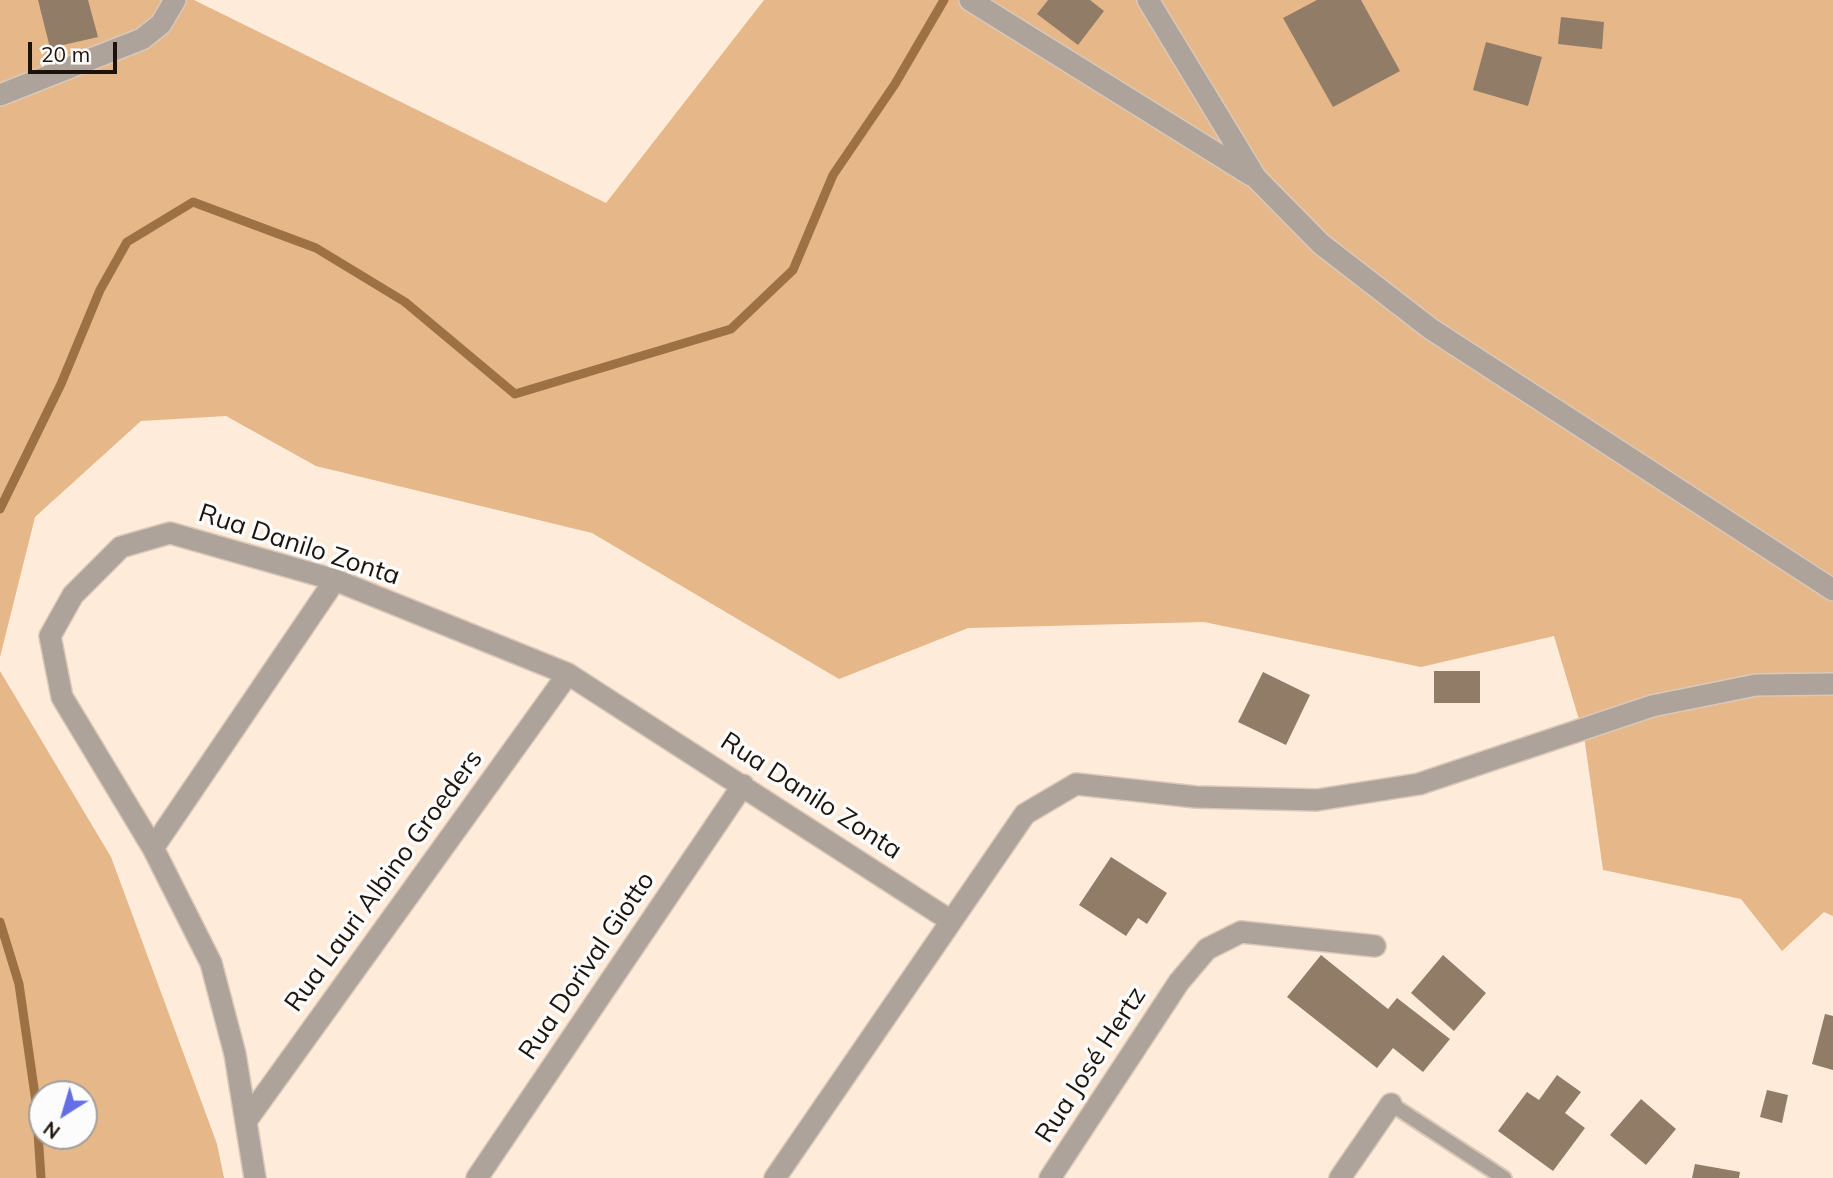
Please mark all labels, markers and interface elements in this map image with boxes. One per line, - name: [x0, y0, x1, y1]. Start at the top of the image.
- scale bar: [32, 28, 121, 72]
- text: 20 m: [41, 41, 90, 67]
- street label: Rua Danilo Zonta: [195, 498, 403, 592]
- street label: Rua Danilo Zonta: [715, 726, 907, 866]
- street label: Rua Lauri Albino Groeders: [279, 744, 489, 1018]
- street label: Rua Dorival Giotto: [513, 866, 661, 1066]
- street label: Rua José Hertz: [1029, 981, 1153, 1149]
- north arrow: [28, 1080, 98, 1150]
- text: N: [39, 1116, 65, 1144]

